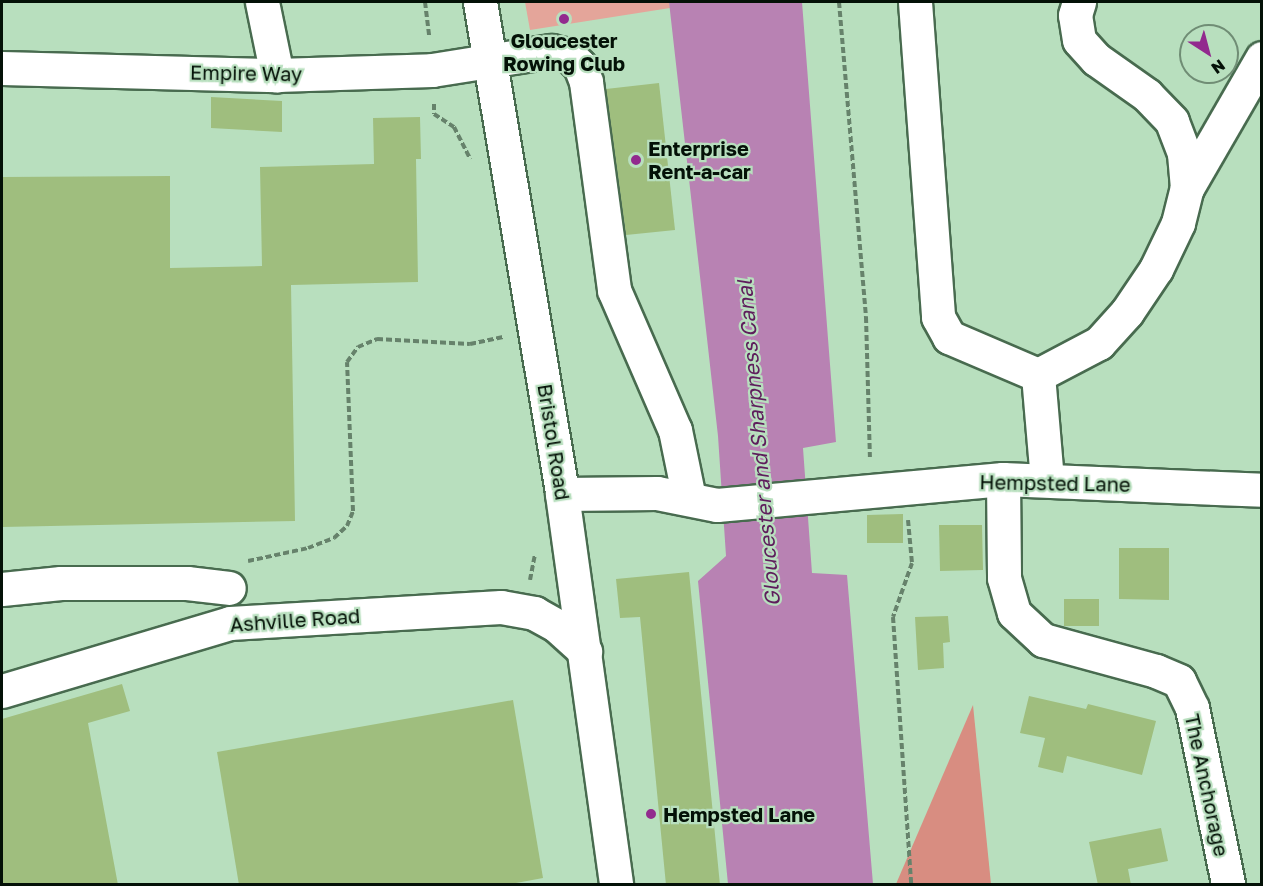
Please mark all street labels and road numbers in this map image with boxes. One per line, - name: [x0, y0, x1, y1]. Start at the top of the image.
- street label: Empire Way: [190, 60, 302, 86]
- street label: Bristol Road: [533, 382, 575, 502]
- street label: Hempsted Lane: [979, 470, 1131, 496]
- street label: Ashville Road: [229, 603, 361, 637]
- street label: The Anchorage: [1180, 712, 1234, 858]

